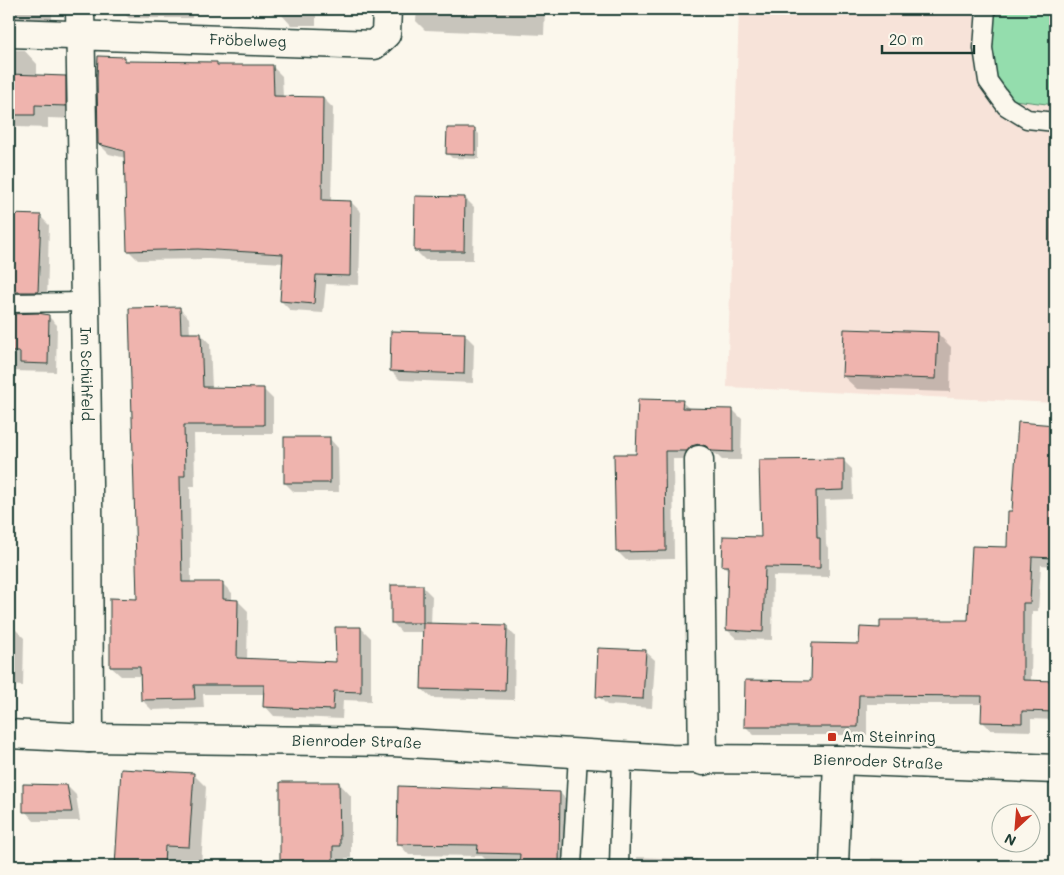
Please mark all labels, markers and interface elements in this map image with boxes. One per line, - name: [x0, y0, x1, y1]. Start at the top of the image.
- scale bar: [882, 22, 974, 54]
- street label: Fröbelweg: [209, 29, 287, 51]
- text: 20 m: [889, 29, 923, 49]
- street label: Im Schühfeld: [76, 327, 98, 421]
- place label: Am Steinring: [842, 726, 936, 746]
- street label: Bienroder Straße: [292, 730, 422, 753]
- marker: Am Steinring: [826, 731, 838, 743]
- street label: Bienroder Straße: [813, 749, 944, 773]
- north arrow: [992, 802, 1042, 852]
- text: N: [1001, 829, 1019, 851]

